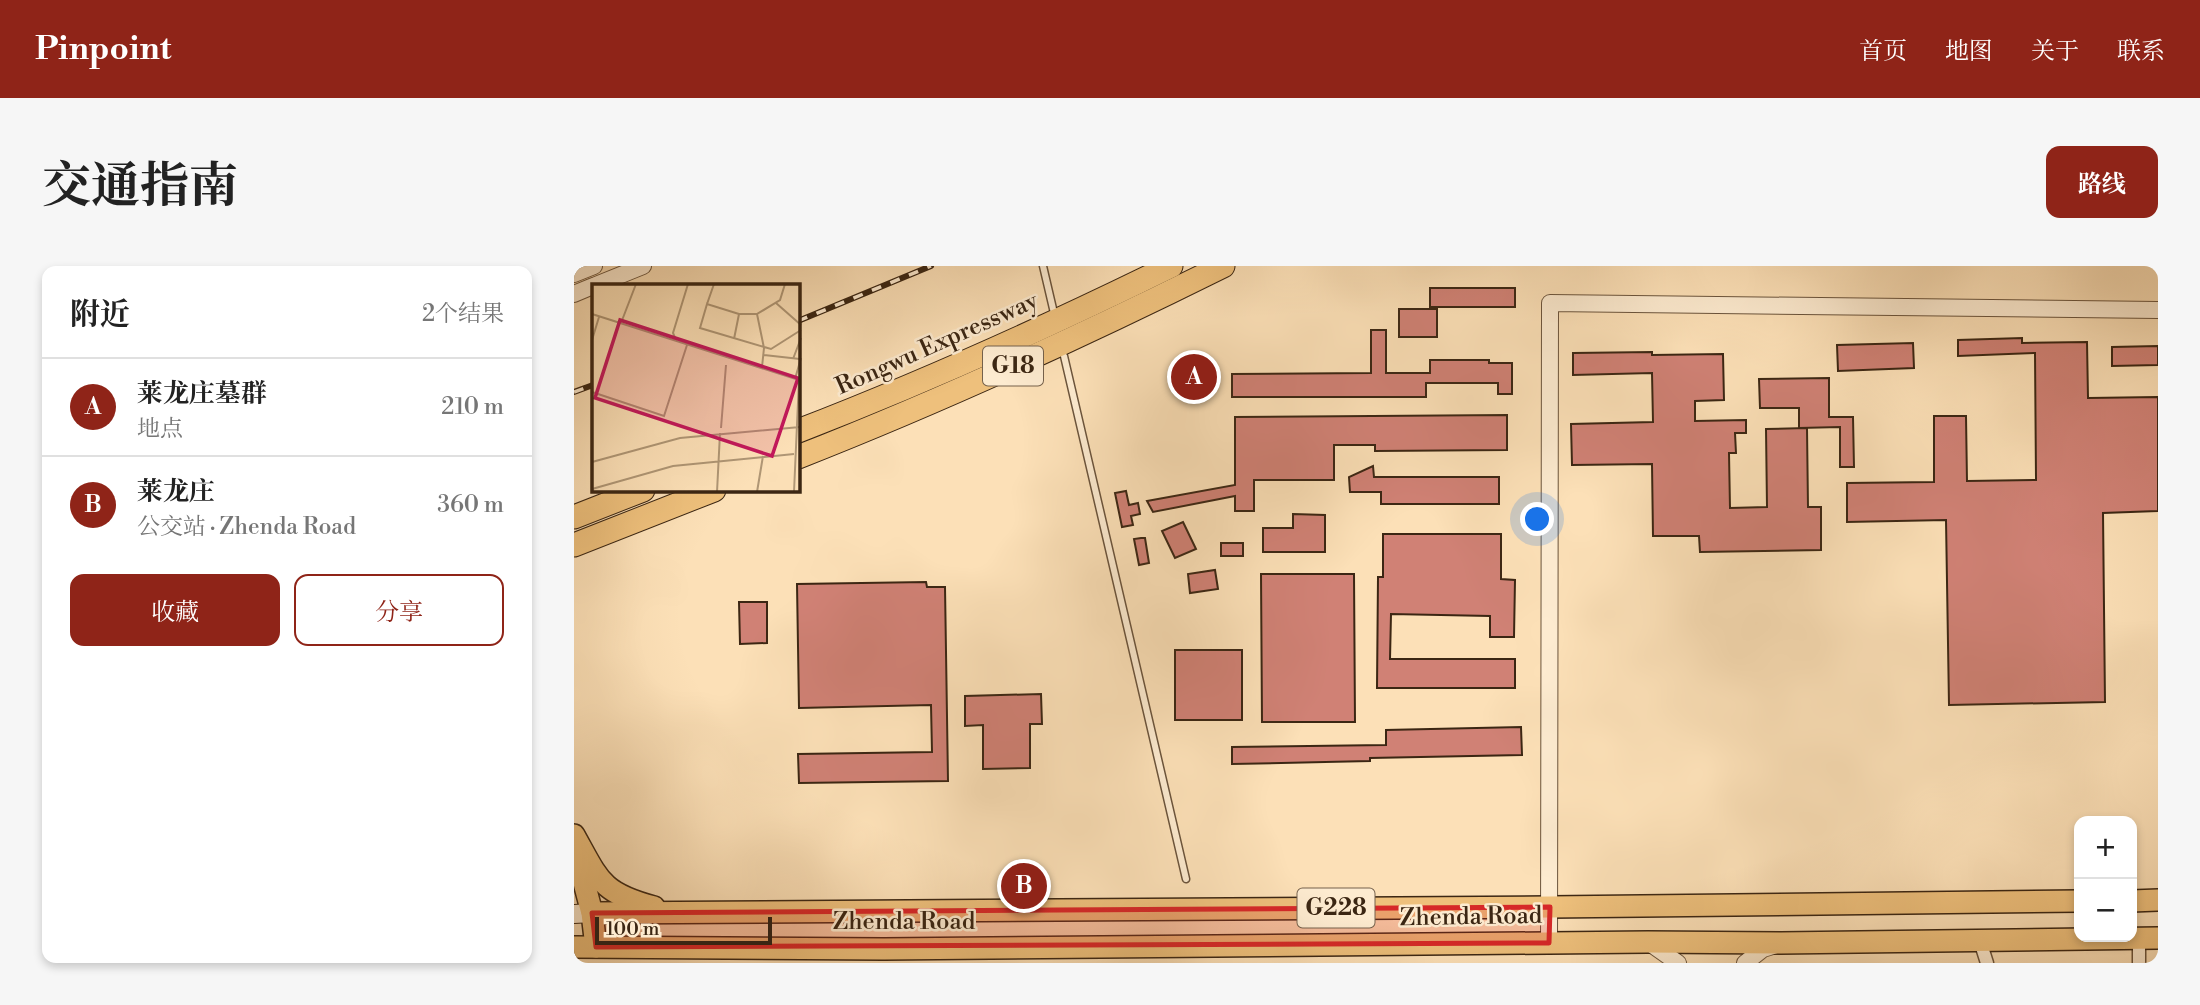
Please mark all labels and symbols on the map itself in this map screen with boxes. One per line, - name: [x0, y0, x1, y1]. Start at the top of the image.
- inset map: [592, 284, 800, 492]
- street label: Rongwu Expressway: [831, 286, 1043, 402]
- road number: G18: [983, 346, 1043, 386]
- pin: A: [1171, 351, 1217, 403]
- your location: [1520, 502, 1554, 536]
- pin: B: [1001, 860, 1047, 912]
- road number: G228: [1298, 888, 1374, 928]
- street label: Zhenda Road: [1399, 901, 1543, 933]
- street label: Zhenda Road: [833, 907, 976, 937]
- scale bar: [595, 914, 772, 946]

